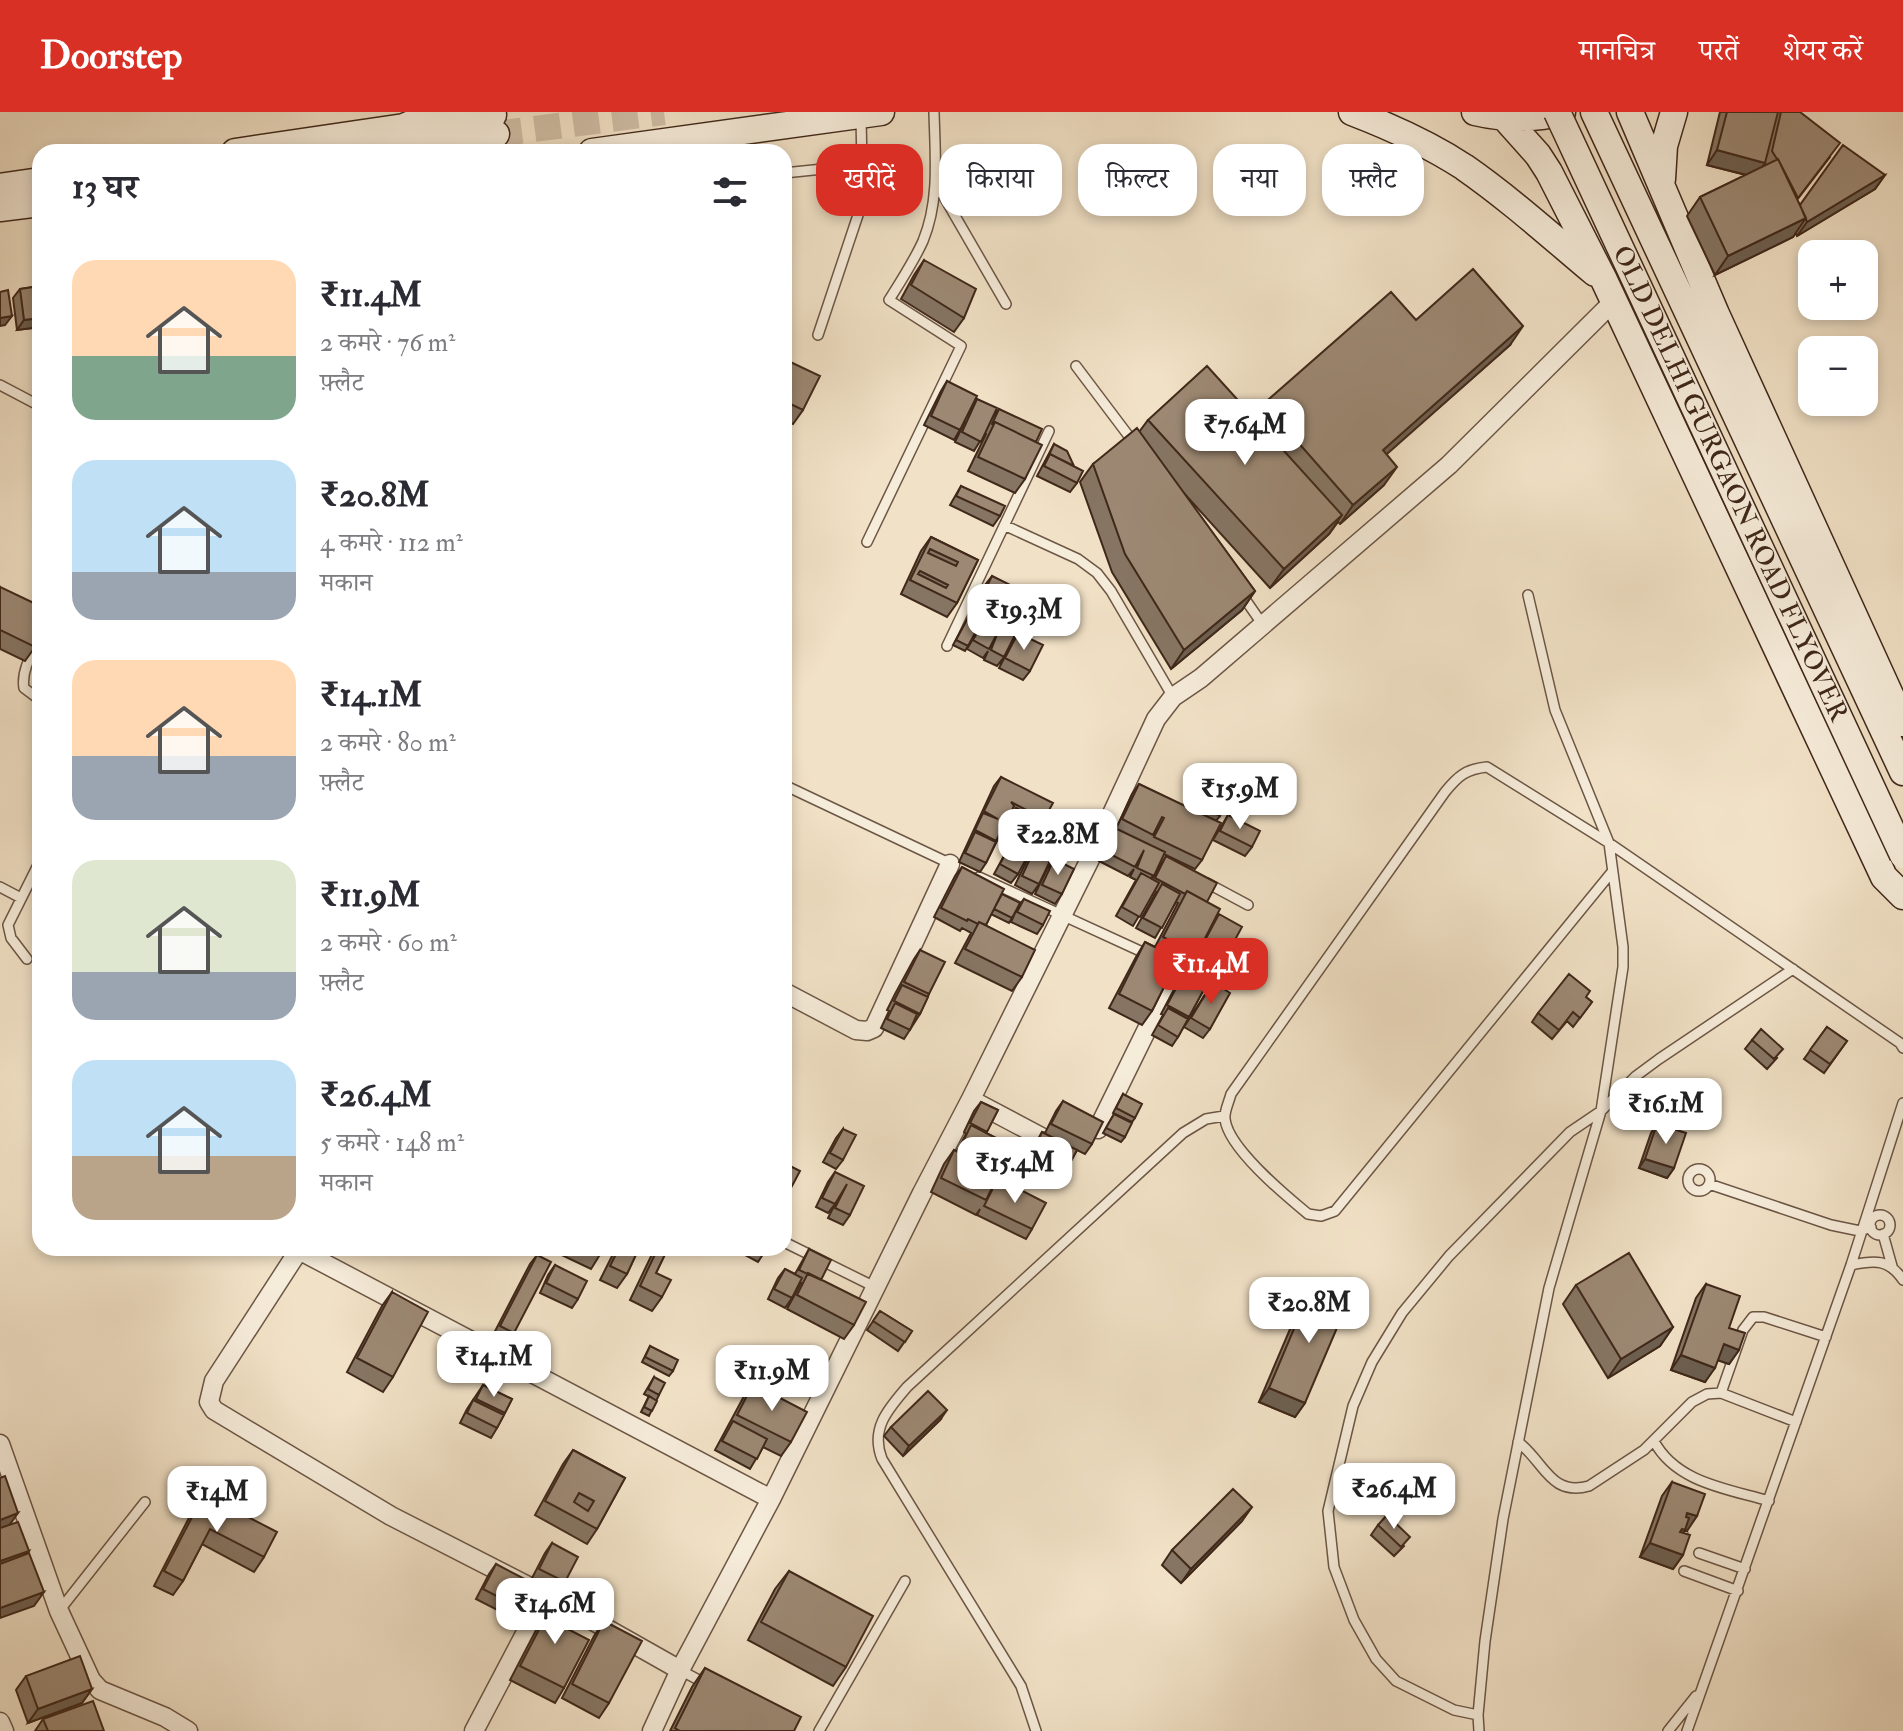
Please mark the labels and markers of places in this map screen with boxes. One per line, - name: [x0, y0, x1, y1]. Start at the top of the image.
- pin: ₹7.64M: [1180, 399, 1310, 467]
- pin: ₹19.3M: [959, 584, 1089, 652]
- pin: ₹15.9M: [1175, 763, 1305, 831]
- pin: ₹22.8M: [993, 809, 1123, 877]
- pin: ₹11.4M: [1146, 938, 1276, 1006]
- pin: ₹16.1M: [1601, 1078, 1731, 1146]
- pin: ₹15.4M: [950, 1137, 1080, 1205]
- pin: ₹20.8M: [1244, 1277, 1374, 1345]
- pin: ₹14.1M: [429, 1331, 559, 1399]
- pin: ₹11.9M: [707, 1345, 837, 1413]
- pin: ₹26.4M: [1329, 1463, 1459, 1531]
- pin: ₹14M: [170, 1466, 264, 1534]
- pin: ₹14.6M: [490, 1578, 620, 1646]

